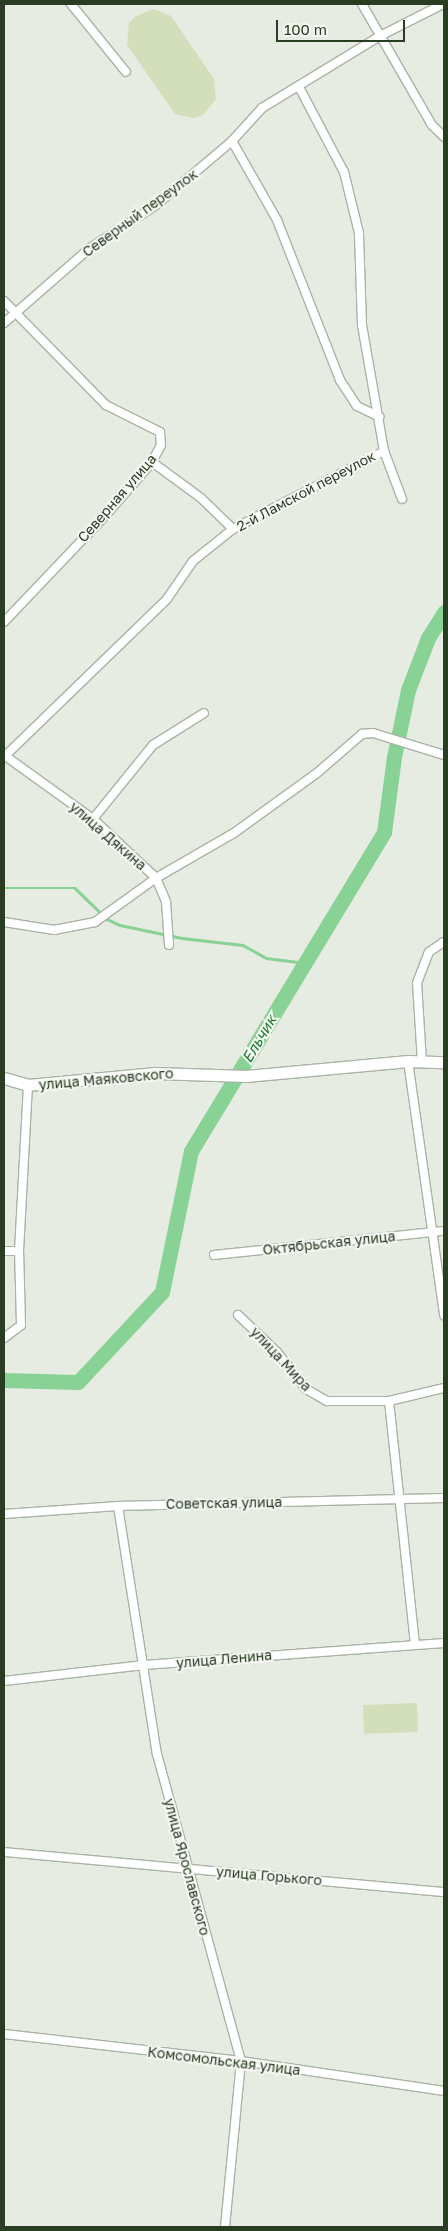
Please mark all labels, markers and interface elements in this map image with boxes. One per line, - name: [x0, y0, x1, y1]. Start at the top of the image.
- scale bar: [278, 10, 407, 42]
- text: 100 m: [284, 20, 327, 38]
- street label: Северный переулок: [79, 166, 201, 260]
- street label: 2-й Ламской переулок: [234, 447, 378, 535]
- street label: Северная улица: [74, 451, 160, 545]
- street label: улица Дякина: [66, 798, 150, 874]
- water label: Ельчик: [238, 1012, 280, 1066]
- street label: улица Маяковского: [38, 1065, 174, 1093]
- street label: Октябрьская улица: [262, 1228, 396, 1258]
- street label: улица Мира: [247, 1323, 315, 1395]
- street label: Советская улица: [166, 1494, 282, 1512]
- street label: улица Ленина: [175, 1646, 273, 1672]
- street label: улица Ярославского: [161, 1797, 213, 1937]
- street label: улица Горького: [215, 1863, 323, 1889]
- street label: Комсомольская улица: [147, 2043, 301, 2079]

